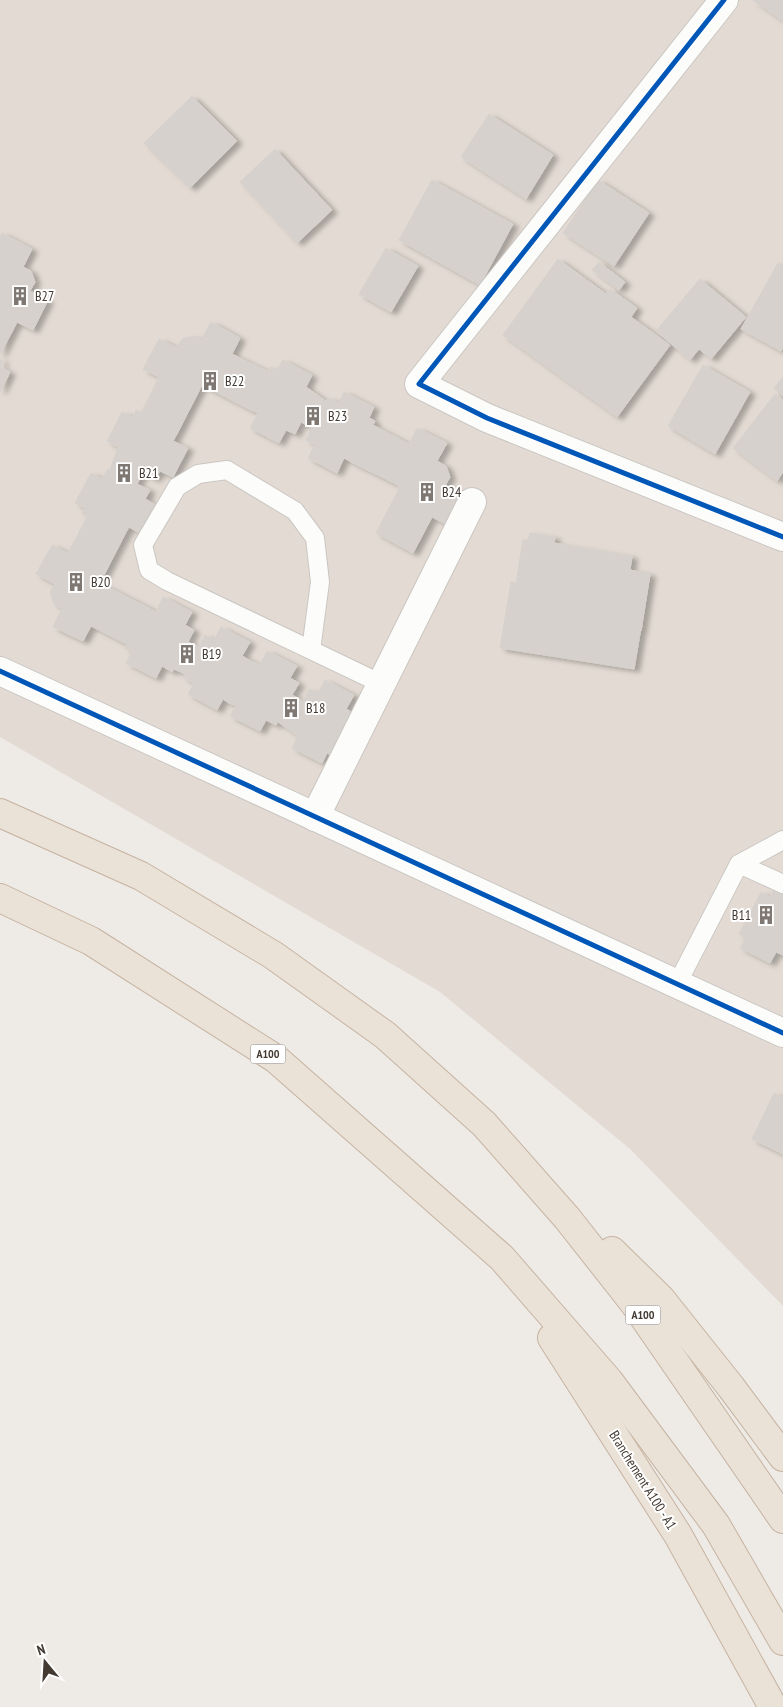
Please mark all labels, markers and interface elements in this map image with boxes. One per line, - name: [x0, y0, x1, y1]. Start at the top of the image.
- building icon: B27: [9, 285, 31, 307]
- place label: B27: [35, 287, 54, 305]
- building icon: B22: [199, 370, 221, 392]
- place label: B22: [225, 372, 244, 390]
- building icon: B23: [302, 405, 324, 427]
- place label: B23: [328, 407, 347, 425]
- building icon: B21: [113, 462, 135, 484]
- place label: B21: [139, 464, 158, 482]
- building icon: B24: [416, 481, 438, 503]
- place label: B24: [442, 483, 462, 501]
- building icon: B20: [65, 571, 87, 593]
- place label: B20: [91, 573, 110, 591]
- building icon: B19: [176, 643, 198, 665]
- place label: B19: [202, 645, 221, 663]
- building icon: B18: [280, 697, 302, 719]
- place label: B18: [306, 699, 325, 717]
- building icon: B11: [755, 904, 777, 926]
- place label: B11: [732, 906, 751, 924]
- road number: A100: [250, 1044, 286, 1064]
- road number: A100: [626, 1306, 660, 1324]
- street label: Branchement A100 - A1: [605, 1427, 681, 1533]
- north arrow: [20, 1637, 70, 1687]
- text: N: [35, 1640, 47, 1659]

